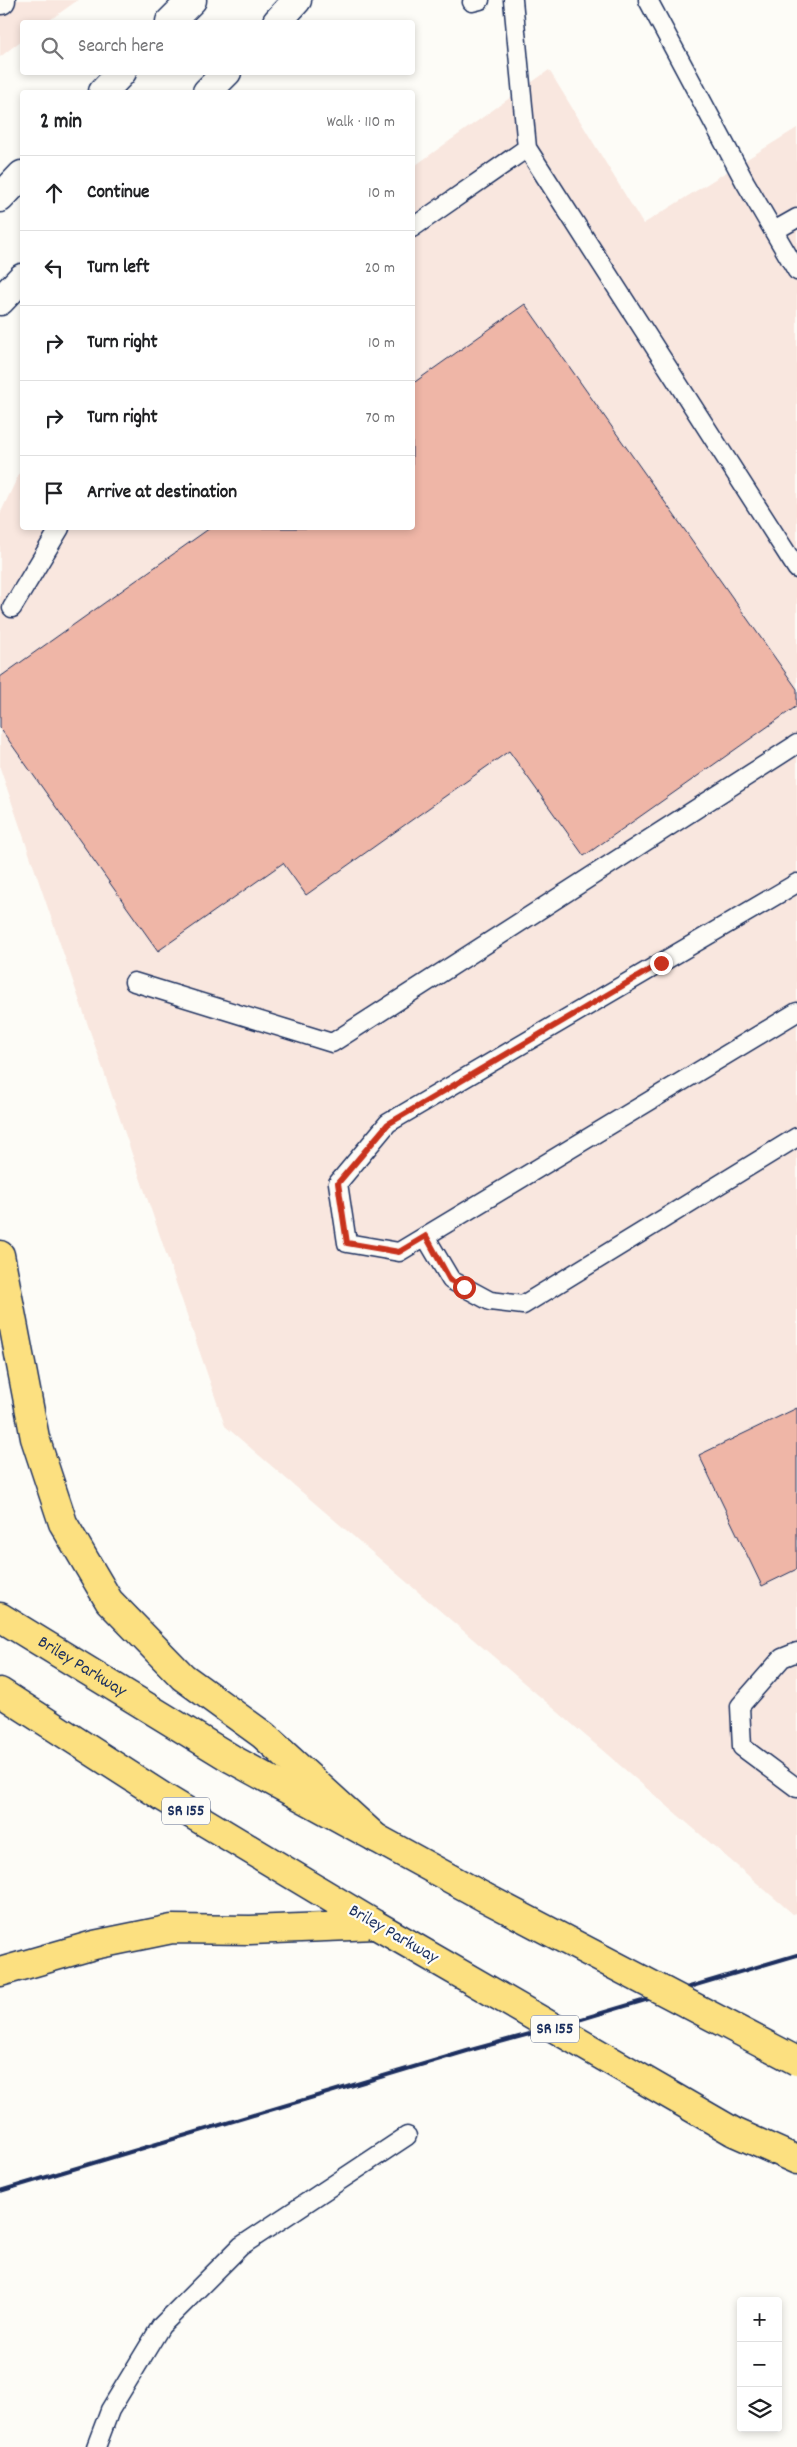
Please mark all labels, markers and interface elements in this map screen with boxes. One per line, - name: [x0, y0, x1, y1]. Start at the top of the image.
- search box: [20, 20, 415, 75]
- icon: search: [38, 34, 66, 62]
- text: Search here: [78, 34, 164, 61]
- text: 2 min: [40, 108, 82, 138]
- text: Walk · 110 m: [327, 111, 395, 134]
- icon: ahead: [40, 179, 68, 207]
- text: Continue: [87, 180, 149, 207]
- text: 10 m: [368, 182, 395, 205]
- icon: left: [40, 254, 68, 282]
- text: Turn left: [87, 255, 150, 282]
- text: 20 m: [365, 257, 395, 280]
- icon: right: [40, 329, 68, 357]
- text: Turn right: [87, 330, 158, 357]
- text: 10 m: [368, 332, 395, 355]
- icon: right: [40, 404, 68, 432]
- text: Turn right: [87, 405, 158, 432]
- text: 70 m: [365, 407, 395, 430]
- icon: arrive: [40, 479, 68, 507]
- text: Arrive at destination: [87, 480, 237, 507]
- route end: [650, 952, 673, 975]
- route start: [453, 1276, 476, 1299]
- street label: Briley Parkway: [33, 1630, 132, 1704]
- road number: SR 155: [162, 1798, 210, 1824]
- street label: Briley Parkway: [343, 1899, 443, 1971]
- road number: SR 155: [531, 2016, 579, 2042]
- map controls: [737, 2297, 782, 2432]
- button: +: [737, 2297, 782, 2342]
- button: −: [737, 2342, 782, 2387]
- button: layers: [737, 2387, 782, 2432]

